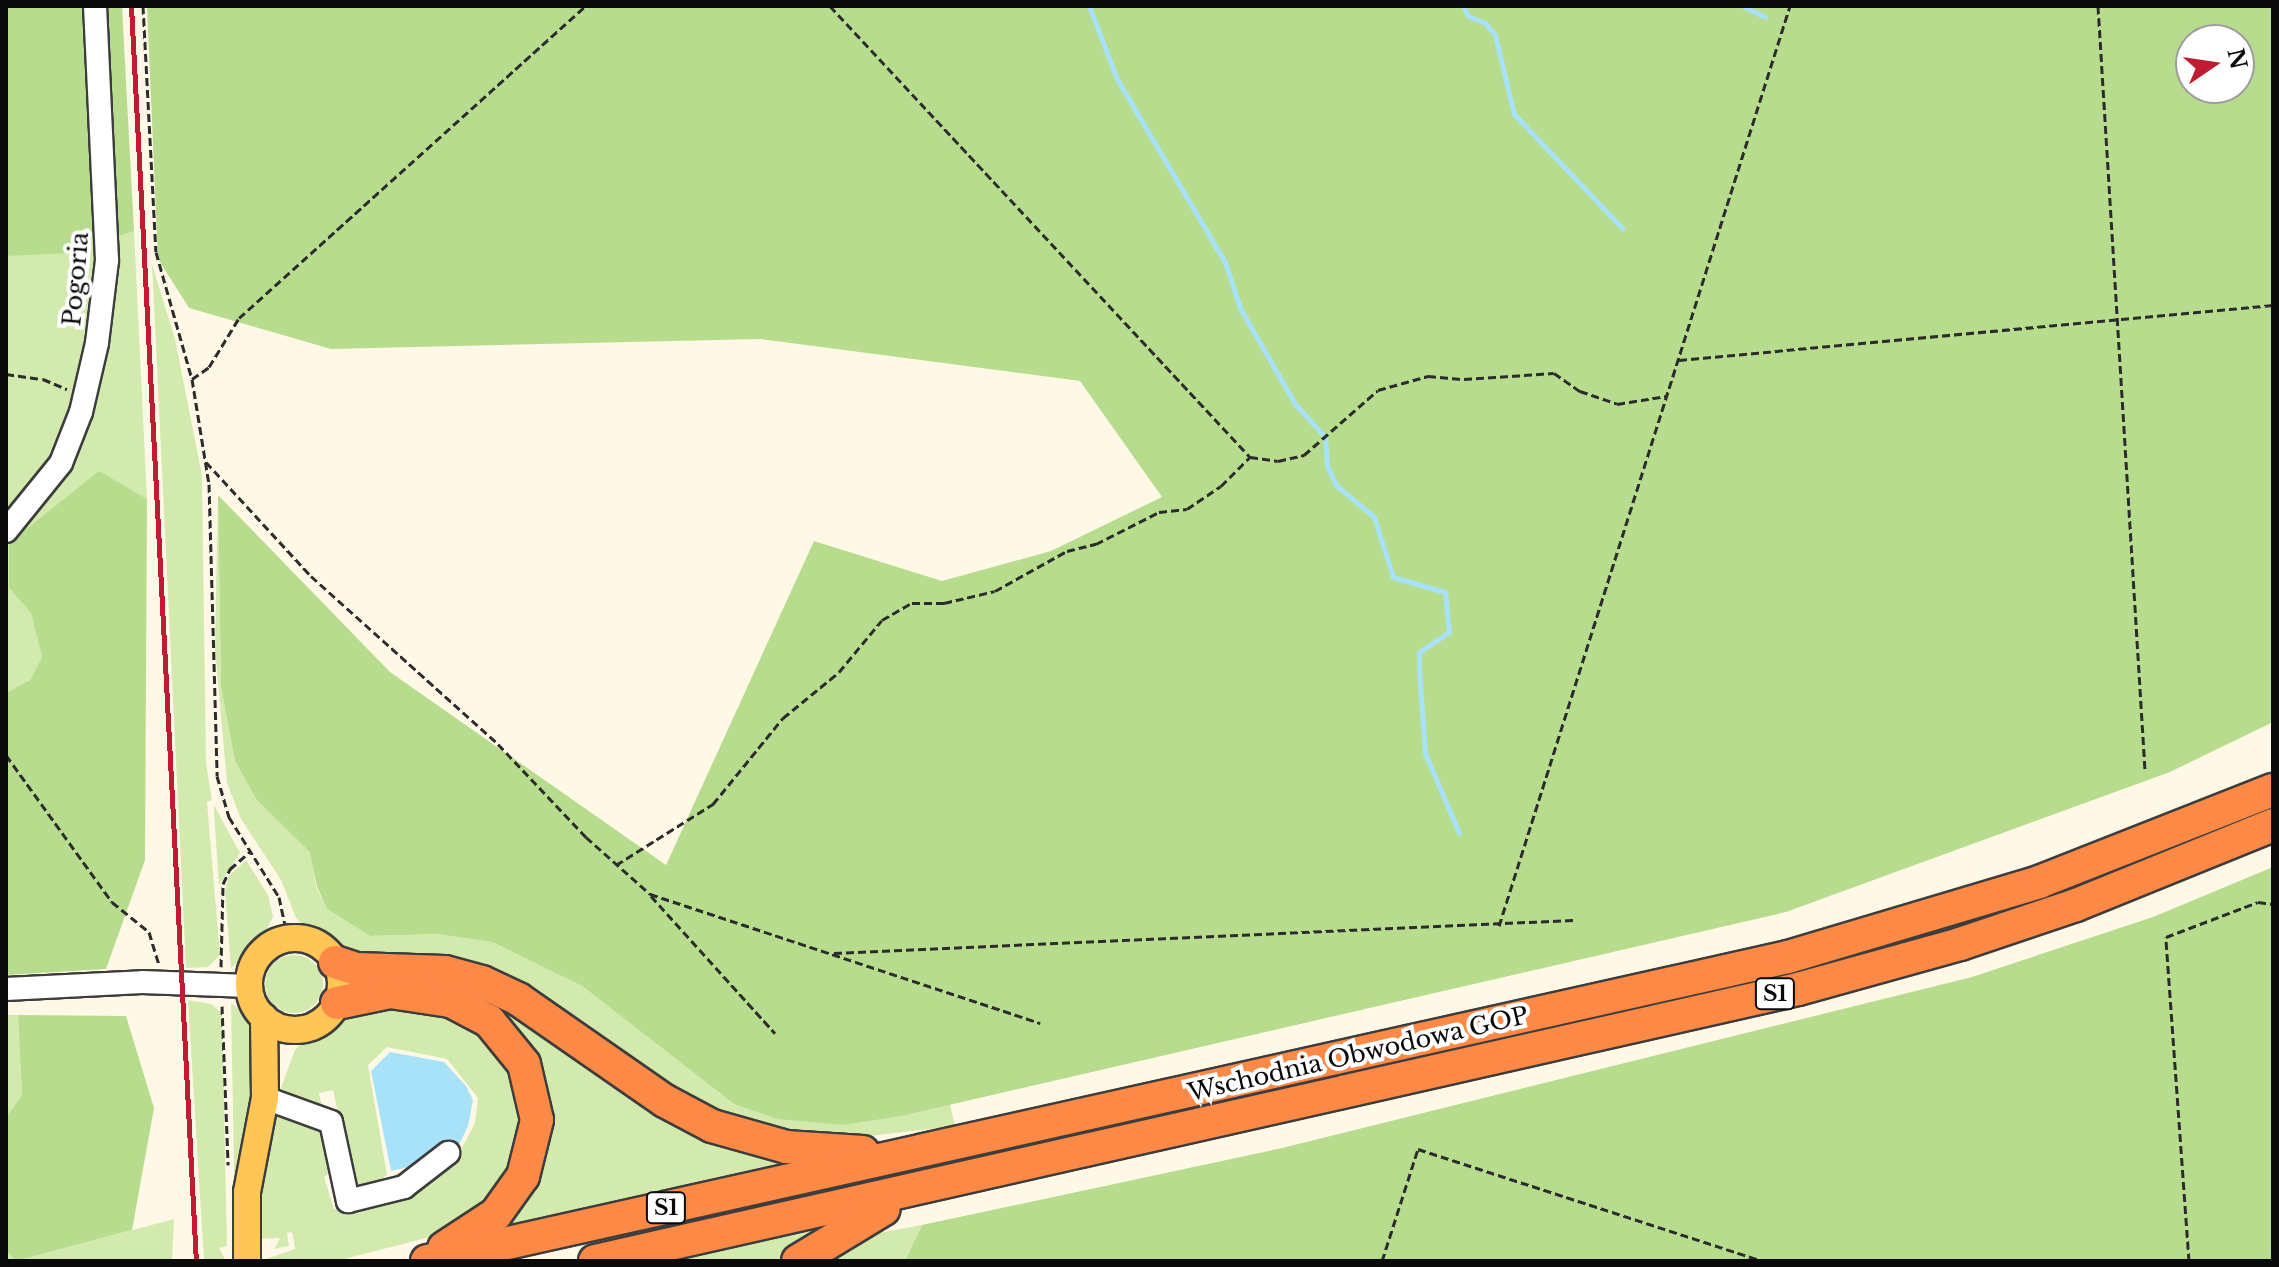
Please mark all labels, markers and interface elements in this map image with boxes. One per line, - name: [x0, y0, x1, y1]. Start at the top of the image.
- north arrow: [2175, 24, 2255, 104]
- text: N: [2221, 46, 2252, 72]
- street label: Pogoria: [58, 231, 94, 327]
- road number: S1: [1753, 976, 1797, 1012]
- street label: Wschodnia Obwodowa GOP: [1185, 1001, 1531, 1107]
- road number: S1: [644, 1190, 688, 1226]

